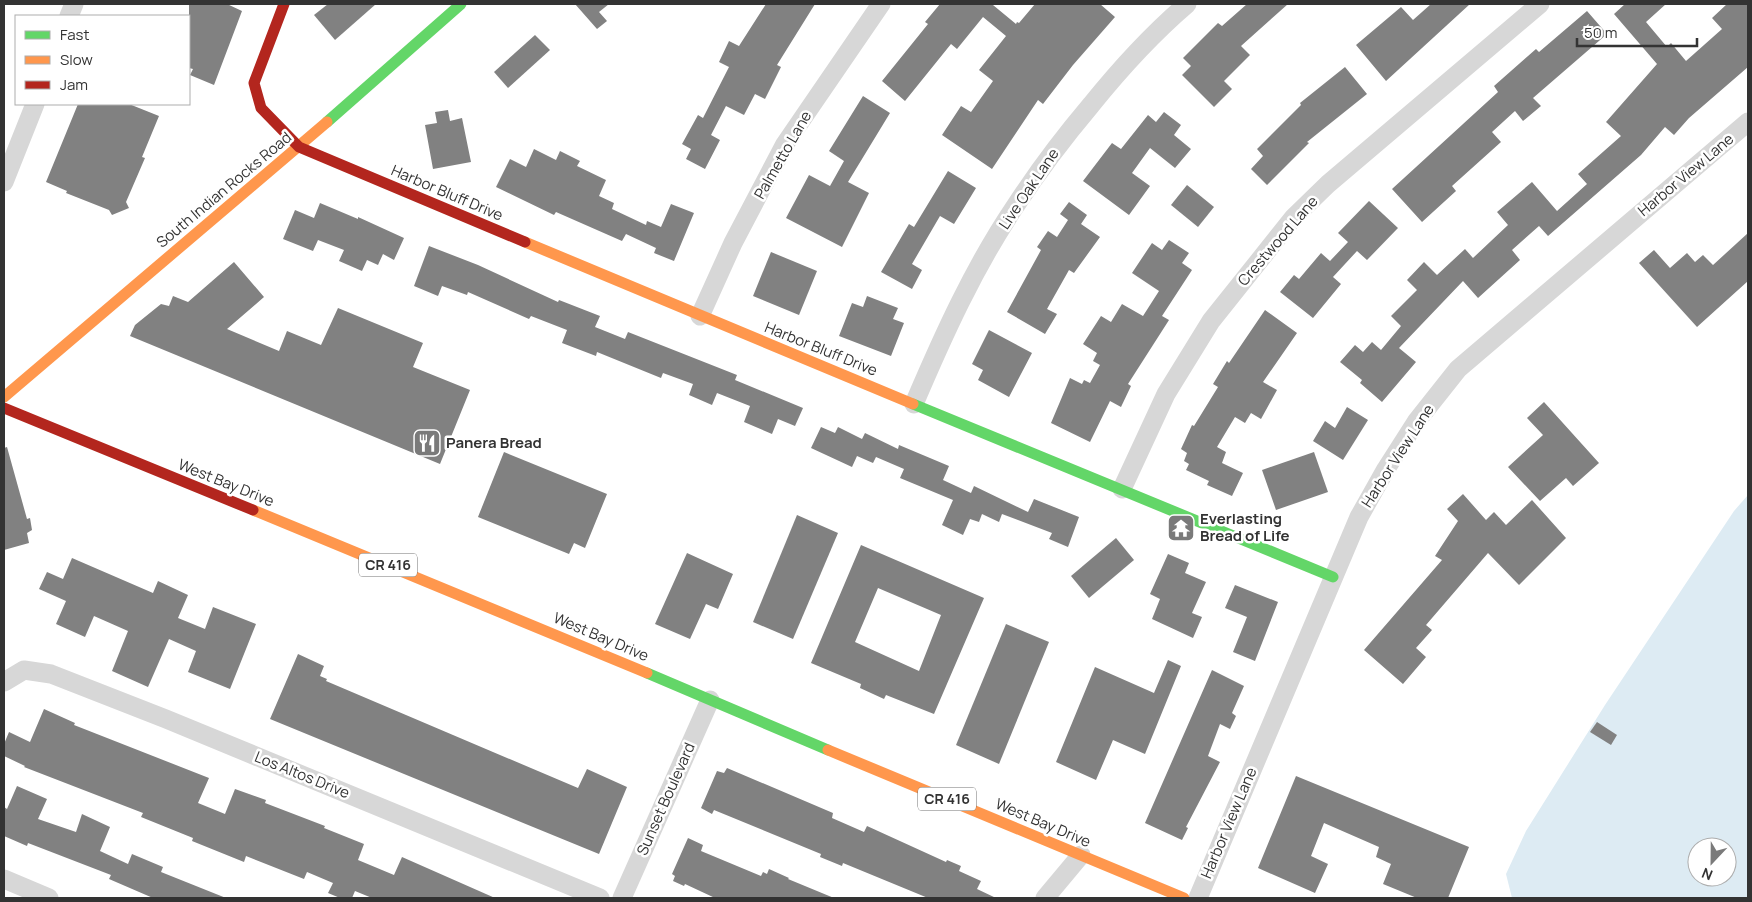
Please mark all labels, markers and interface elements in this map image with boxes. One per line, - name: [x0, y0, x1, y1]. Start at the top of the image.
- legend: [15, 15, 190, 105]
- scale bar: [1577, 15, 1697, 47]
- text: 50 m: [1584, 22, 1618, 43]
- text: Fast: [60, 24, 89, 45]
- text: Slow: [60, 49, 93, 70]
- text: Jam: [60, 74, 88, 95]
- street label: Palmetto Lane: [749, 107, 816, 203]
- street label: South Indian Rocks Road: [152, 127, 296, 252]
- street label: Harbor View Lane: [1633, 128, 1738, 221]
- street label: Live Oak Lane: [994, 144, 1064, 233]
- street label: Harbor Bluff Drive: [388, 159, 507, 226]
- street label: Crestwood Lane: [1233, 191, 1323, 290]
- street label: Harbor Bluff Drive: [762, 316, 881, 381]
- street label: Harbor View Lane: [1356, 400, 1439, 511]
- restaurant icon: Panera Bread: [412, 428, 442, 458]
- place label: Panera Bread: [446, 432, 542, 453]
- street label: West Bay Drive: [175, 454, 278, 511]
- place label: Everlasting Bread of Life: [1200, 508, 1290, 546]
- temple icon: Everlasting Bread of Life: [1166, 513, 1196, 543]
- road number: CR 416: [359, 554, 417, 576]
- street label: West Bay Drive: [550, 607, 652, 666]
- street label: Sunset Boulevard: [631, 739, 700, 858]
- street label: Los Altos Drive: [252, 746, 353, 803]
- street label: Harbor View Lane: [1196, 764, 1262, 882]
- road number: CR 416: [918, 788, 976, 811]
- street label: West Bay Drive: [992, 793, 1094, 852]
- north arrow: [1687, 837, 1737, 887]
- text: N: [1699, 864, 1715, 885]

